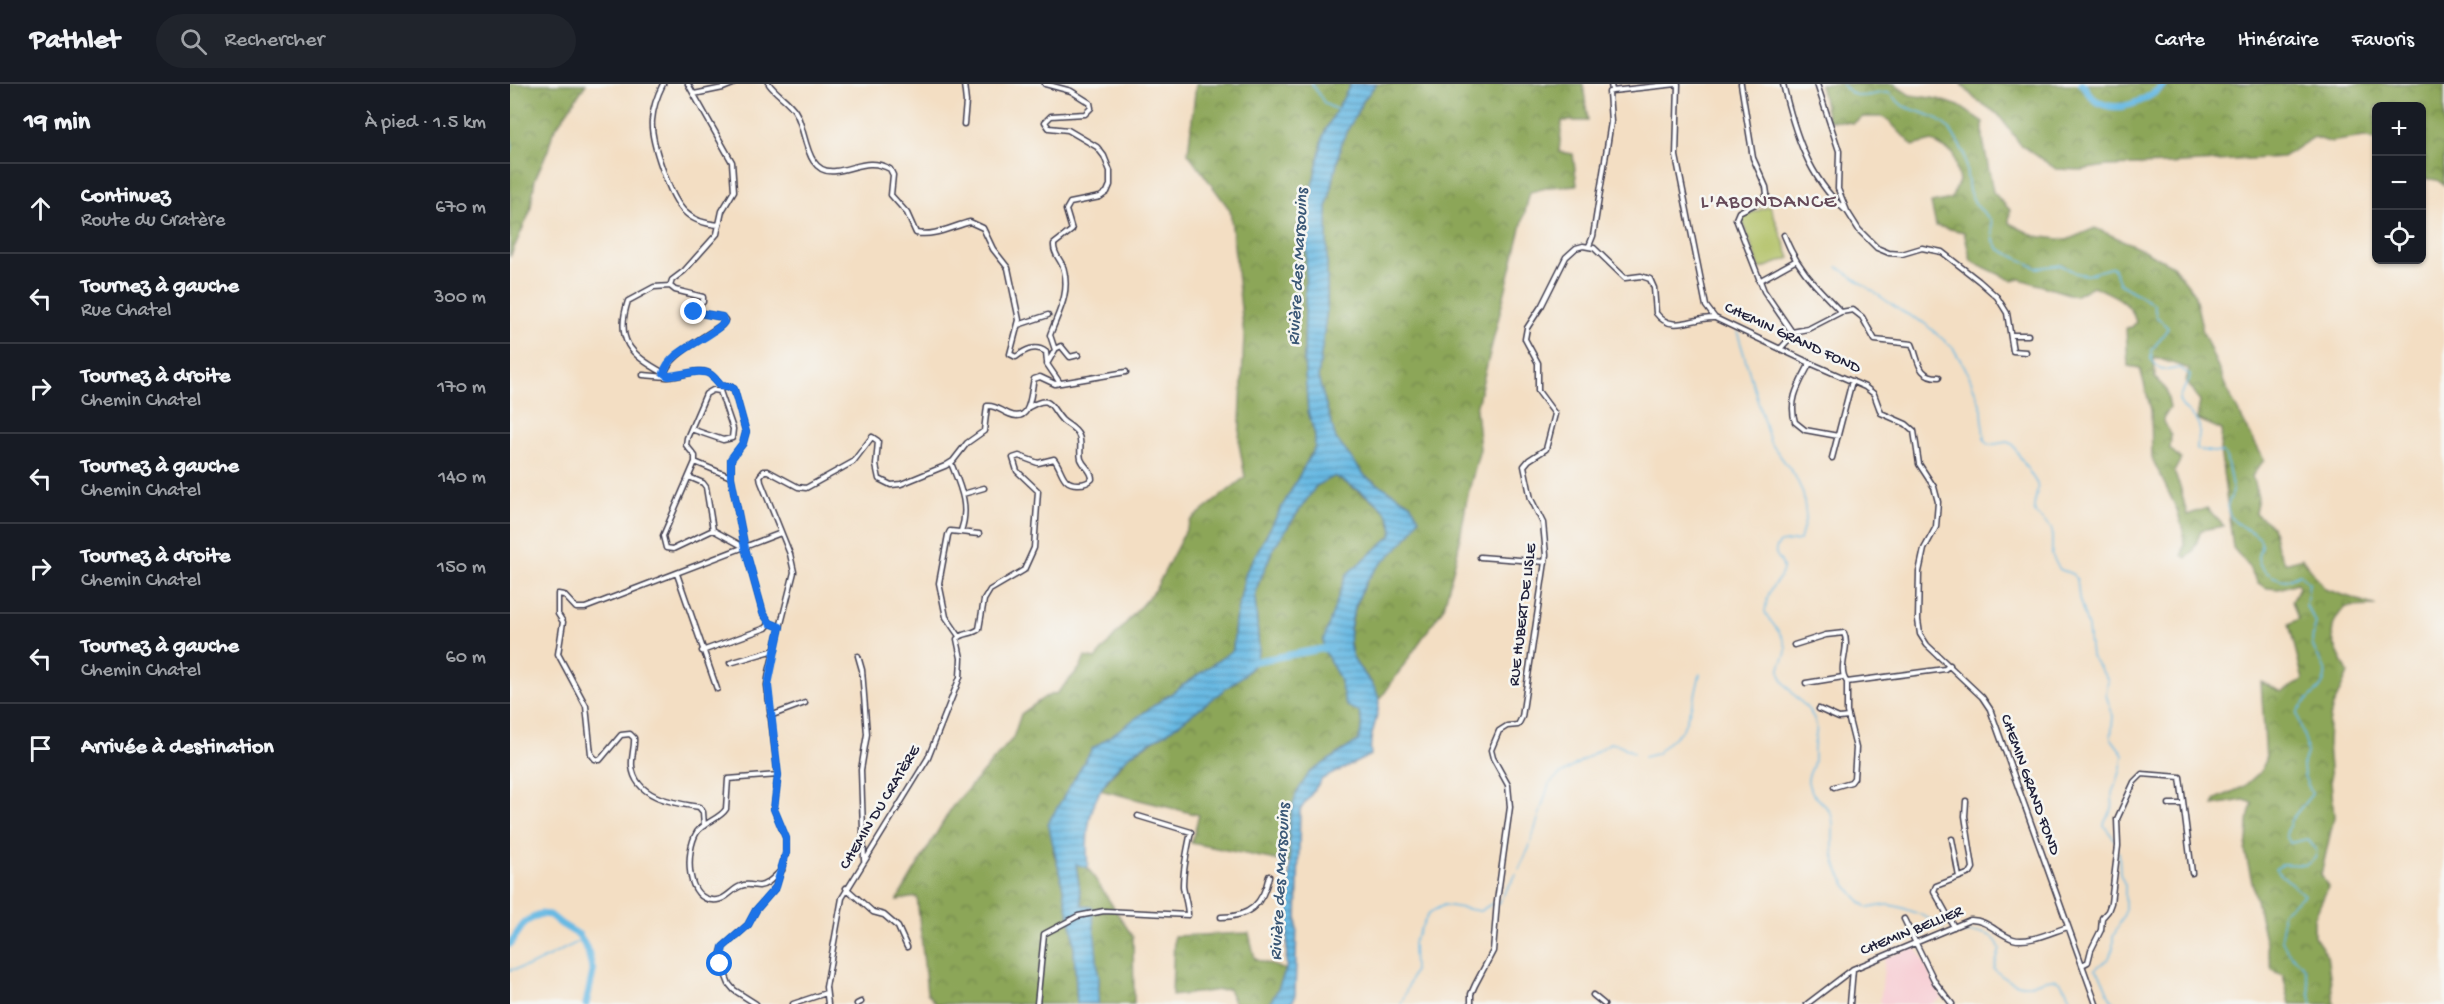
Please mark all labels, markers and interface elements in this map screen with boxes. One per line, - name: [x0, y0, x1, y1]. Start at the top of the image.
- search box: [156, 14, 576, 68]
- text: Pathlet: [30, 25, 120, 58]
- icon: search: [177, 25, 210, 58]
- text: Rechercher: [225, 28, 324, 54]
- text: Carte: [2155, 29, 2205, 54]
- text: Itinéraire: [2238, 29, 2319, 54]
- text: Favoris: [2352, 29, 2414, 54]
- map controls: [2372, 102, 2426, 264]
- button: +: [2372, 102, 2426, 156]
- text: 19 min: [24, 108, 90, 139]
- text: À pied · 1.5 km: [365, 112, 486, 135]
- button: −: [2372, 156, 2426, 210]
- text: Continuez: [81, 184, 170, 210]
- water label: Rivière des Marsouins: [1284, 185, 1314, 346]
- icon: ahead: [24, 192, 57, 225]
- district label: L'ABONDANCE: [1700, 192, 1838, 215]
- text: 670 m: [435, 197, 486, 220]
- text: Route du Cratère: [81, 210, 225, 233]
- button: locate: [2372, 210, 2426, 264]
- text: Tournez à gauche: [81, 274, 239, 300]
- icon: left: [24, 282, 57, 315]
- text: 300 m: [434, 287, 486, 310]
- route end: [680, 298, 706, 324]
- street label: CHEMIN GRAND FOND: [1721, 299, 1864, 379]
- text: Rue Chatel: [81, 300, 172, 323]
- text: Tournez à droite: [81, 364, 230, 390]
- icon: right: [24, 372, 57, 405]
- text: 170 m: [437, 377, 486, 400]
- text: Chemin Chatel: [81, 390, 201, 413]
- text: Tournez à gauche: [81, 454, 239, 480]
- icon: left: [24, 462, 57, 495]
- text: 140 m: [438, 467, 486, 490]
- text: Chemin Chatel: [81, 480, 201, 503]
- street label: RUE HUBERT DE LISLE: [1506, 542, 1542, 687]
- text: Tournez à droite: [81, 544, 230, 570]
- icon: right: [24, 552, 57, 585]
- text: 150 m: [437, 557, 486, 580]
- text: Chemin Chatel: [81, 570, 201, 593]
- text: Tournez à gauche: [81, 634, 239, 660]
- icon: left: [24, 642, 57, 675]
- text: 60 m: [446, 647, 486, 670]
- text: Chemin Chatel: [81, 660, 201, 683]
- street label: CHEMIN GRAND FOND: [1995, 712, 2063, 858]
- icon: arrive: [24, 732, 57, 765]
- text: Arrivée à destination: [81, 735, 274, 761]
- street label: CHEMIN DU CRATÈRE: [836, 742, 926, 873]
- water label: Rivière des Marsouins: [1266, 800, 1296, 961]
- street label: CHEMIN BELLIER: [1858, 903, 1967, 961]
- route start: [706, 950, 732, 976]

